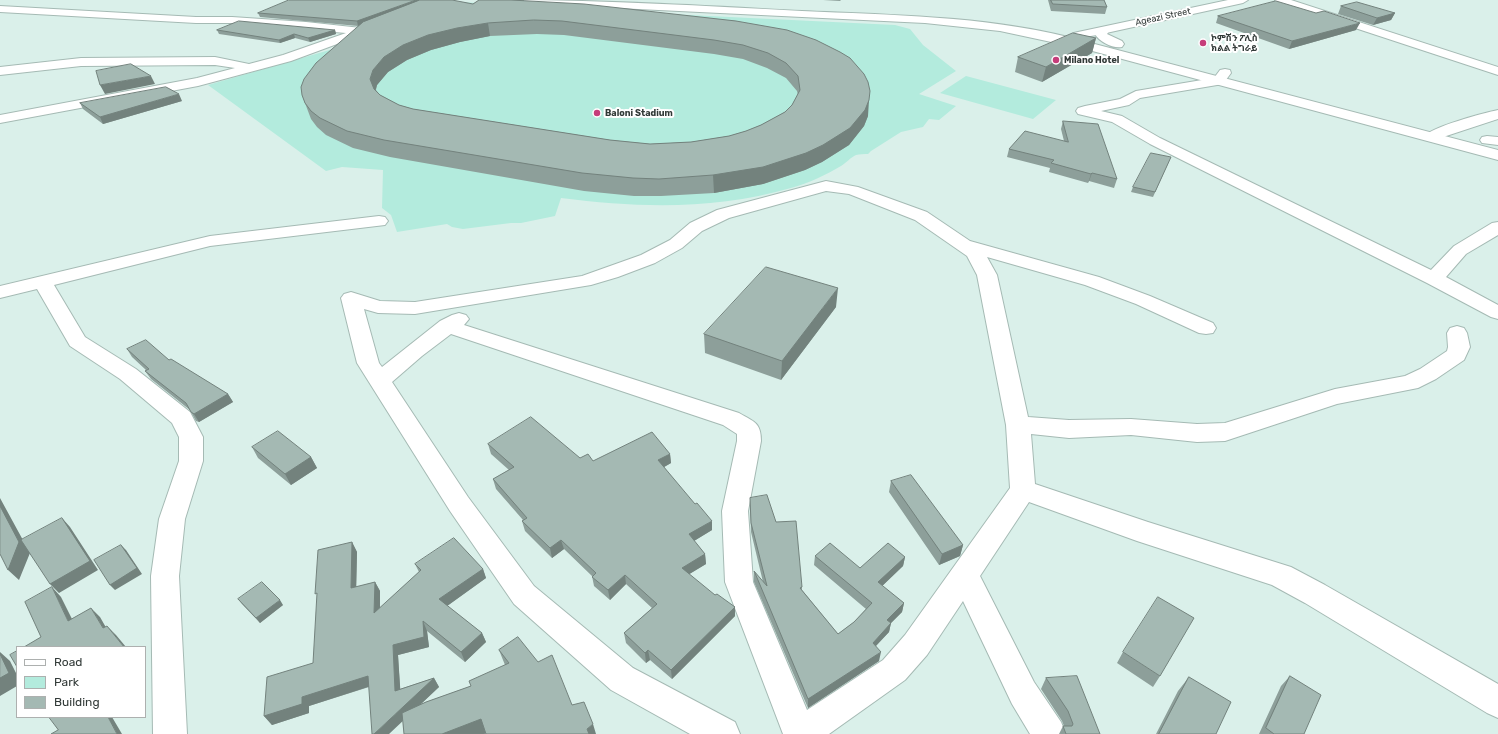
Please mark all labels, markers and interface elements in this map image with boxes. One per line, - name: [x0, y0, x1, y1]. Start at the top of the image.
- street label: Ageazi Street: [1134, 6, 1192, 28]
- place label: ኮምሽን ፖሊስ ክልል ትግራይ: [1211, 33, 1258, 54]
- marker: ኮምሽን ፖሊስ ክልል ትግራይ: [1198, 38, 1208, 48]
- marker: Milano Hotel: [1051, 55, 1061, 65]
- place label: Milano Hotel: [1064, 55, 1119, 65]
- marker: Baloni Stadium: [592, 108, 602, 118]
- place label: Baloni Stadium: [605, 108, 673, 118]
- legend: [16, 646, 146, 718]
- text: Road: [54, 655, 82, 669]
- text: Park: [54, 675, 79, 689]
- text: Building: [54, 695, 100, 709]

